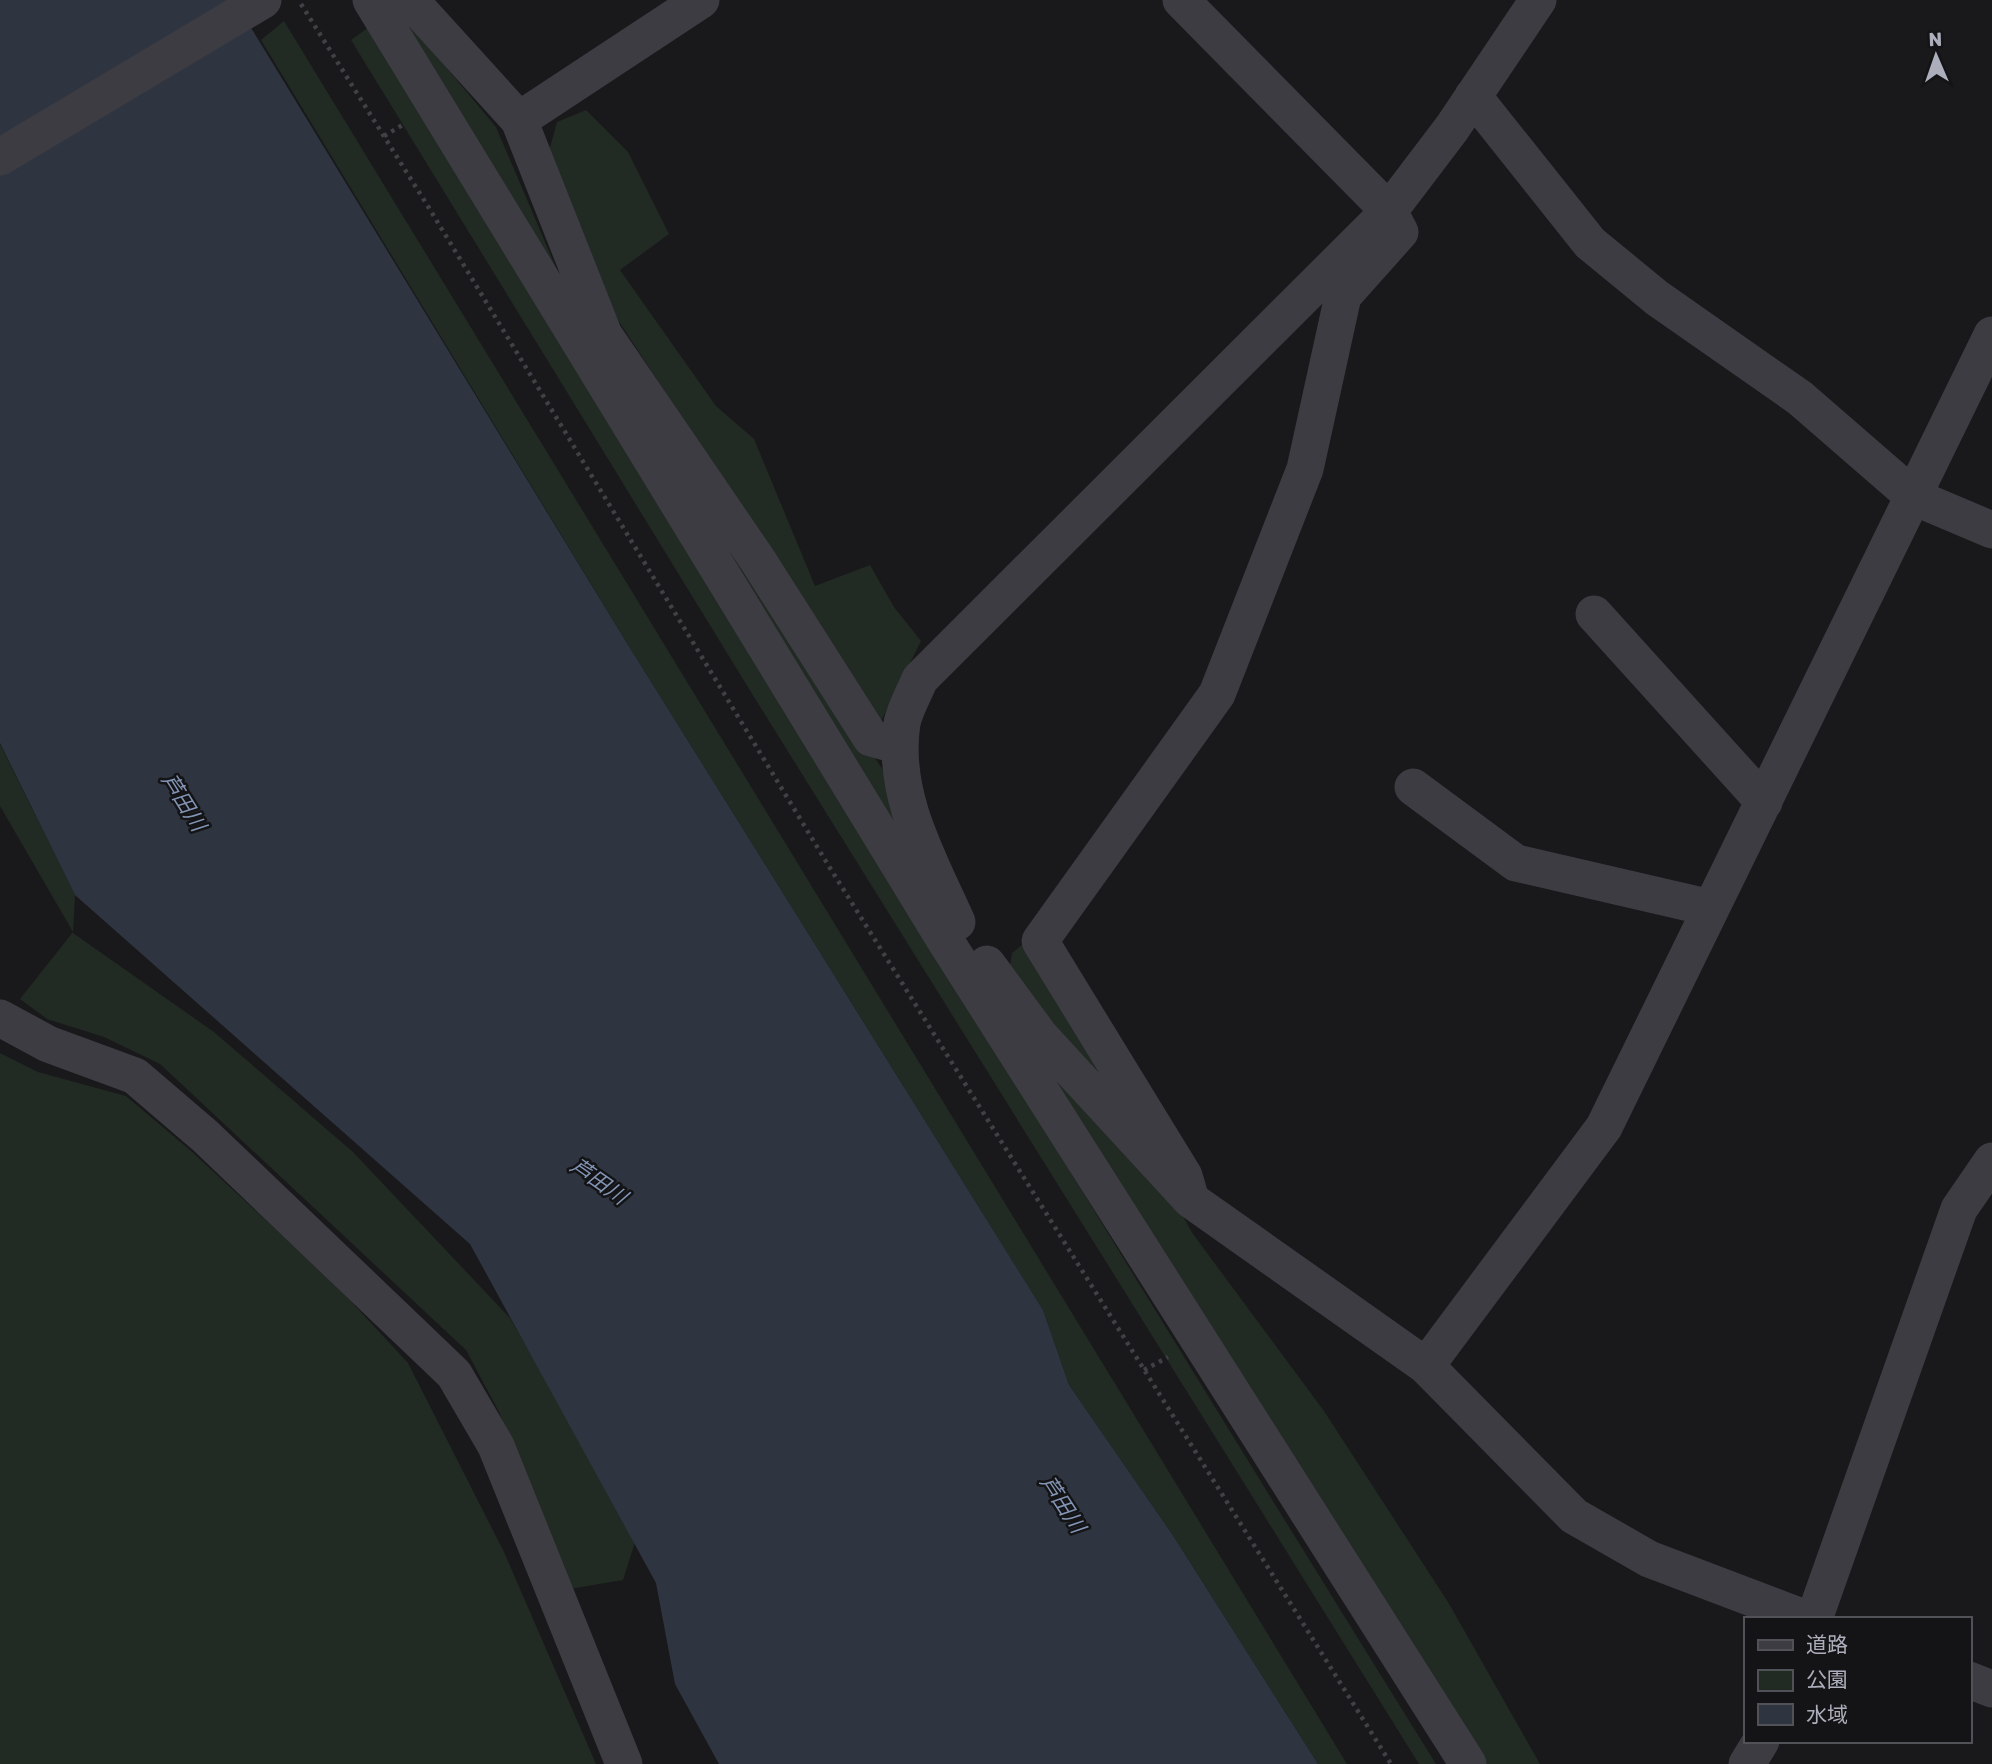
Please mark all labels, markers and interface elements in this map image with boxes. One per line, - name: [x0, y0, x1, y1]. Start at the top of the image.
- north arrow: [1901, 21, 1971, 91]
- text: N: [1928, 28, 1943, 51]
- water label: 芦田川: [157, 769, 212, 837]
- water label: 芦田川: [566, 1153, 634, 1210]
- water label: 芦田川: [1035, 1471, 1092, 1539]
- legend: [1744, 1617, 1971, 1743]
- text: 道路: [1806, 1632, 1848, 1657]
- text: 公園: [1806, 1667, 1848, 1692]
- text: 水域: [1806, 1702, 1848, 1727]

